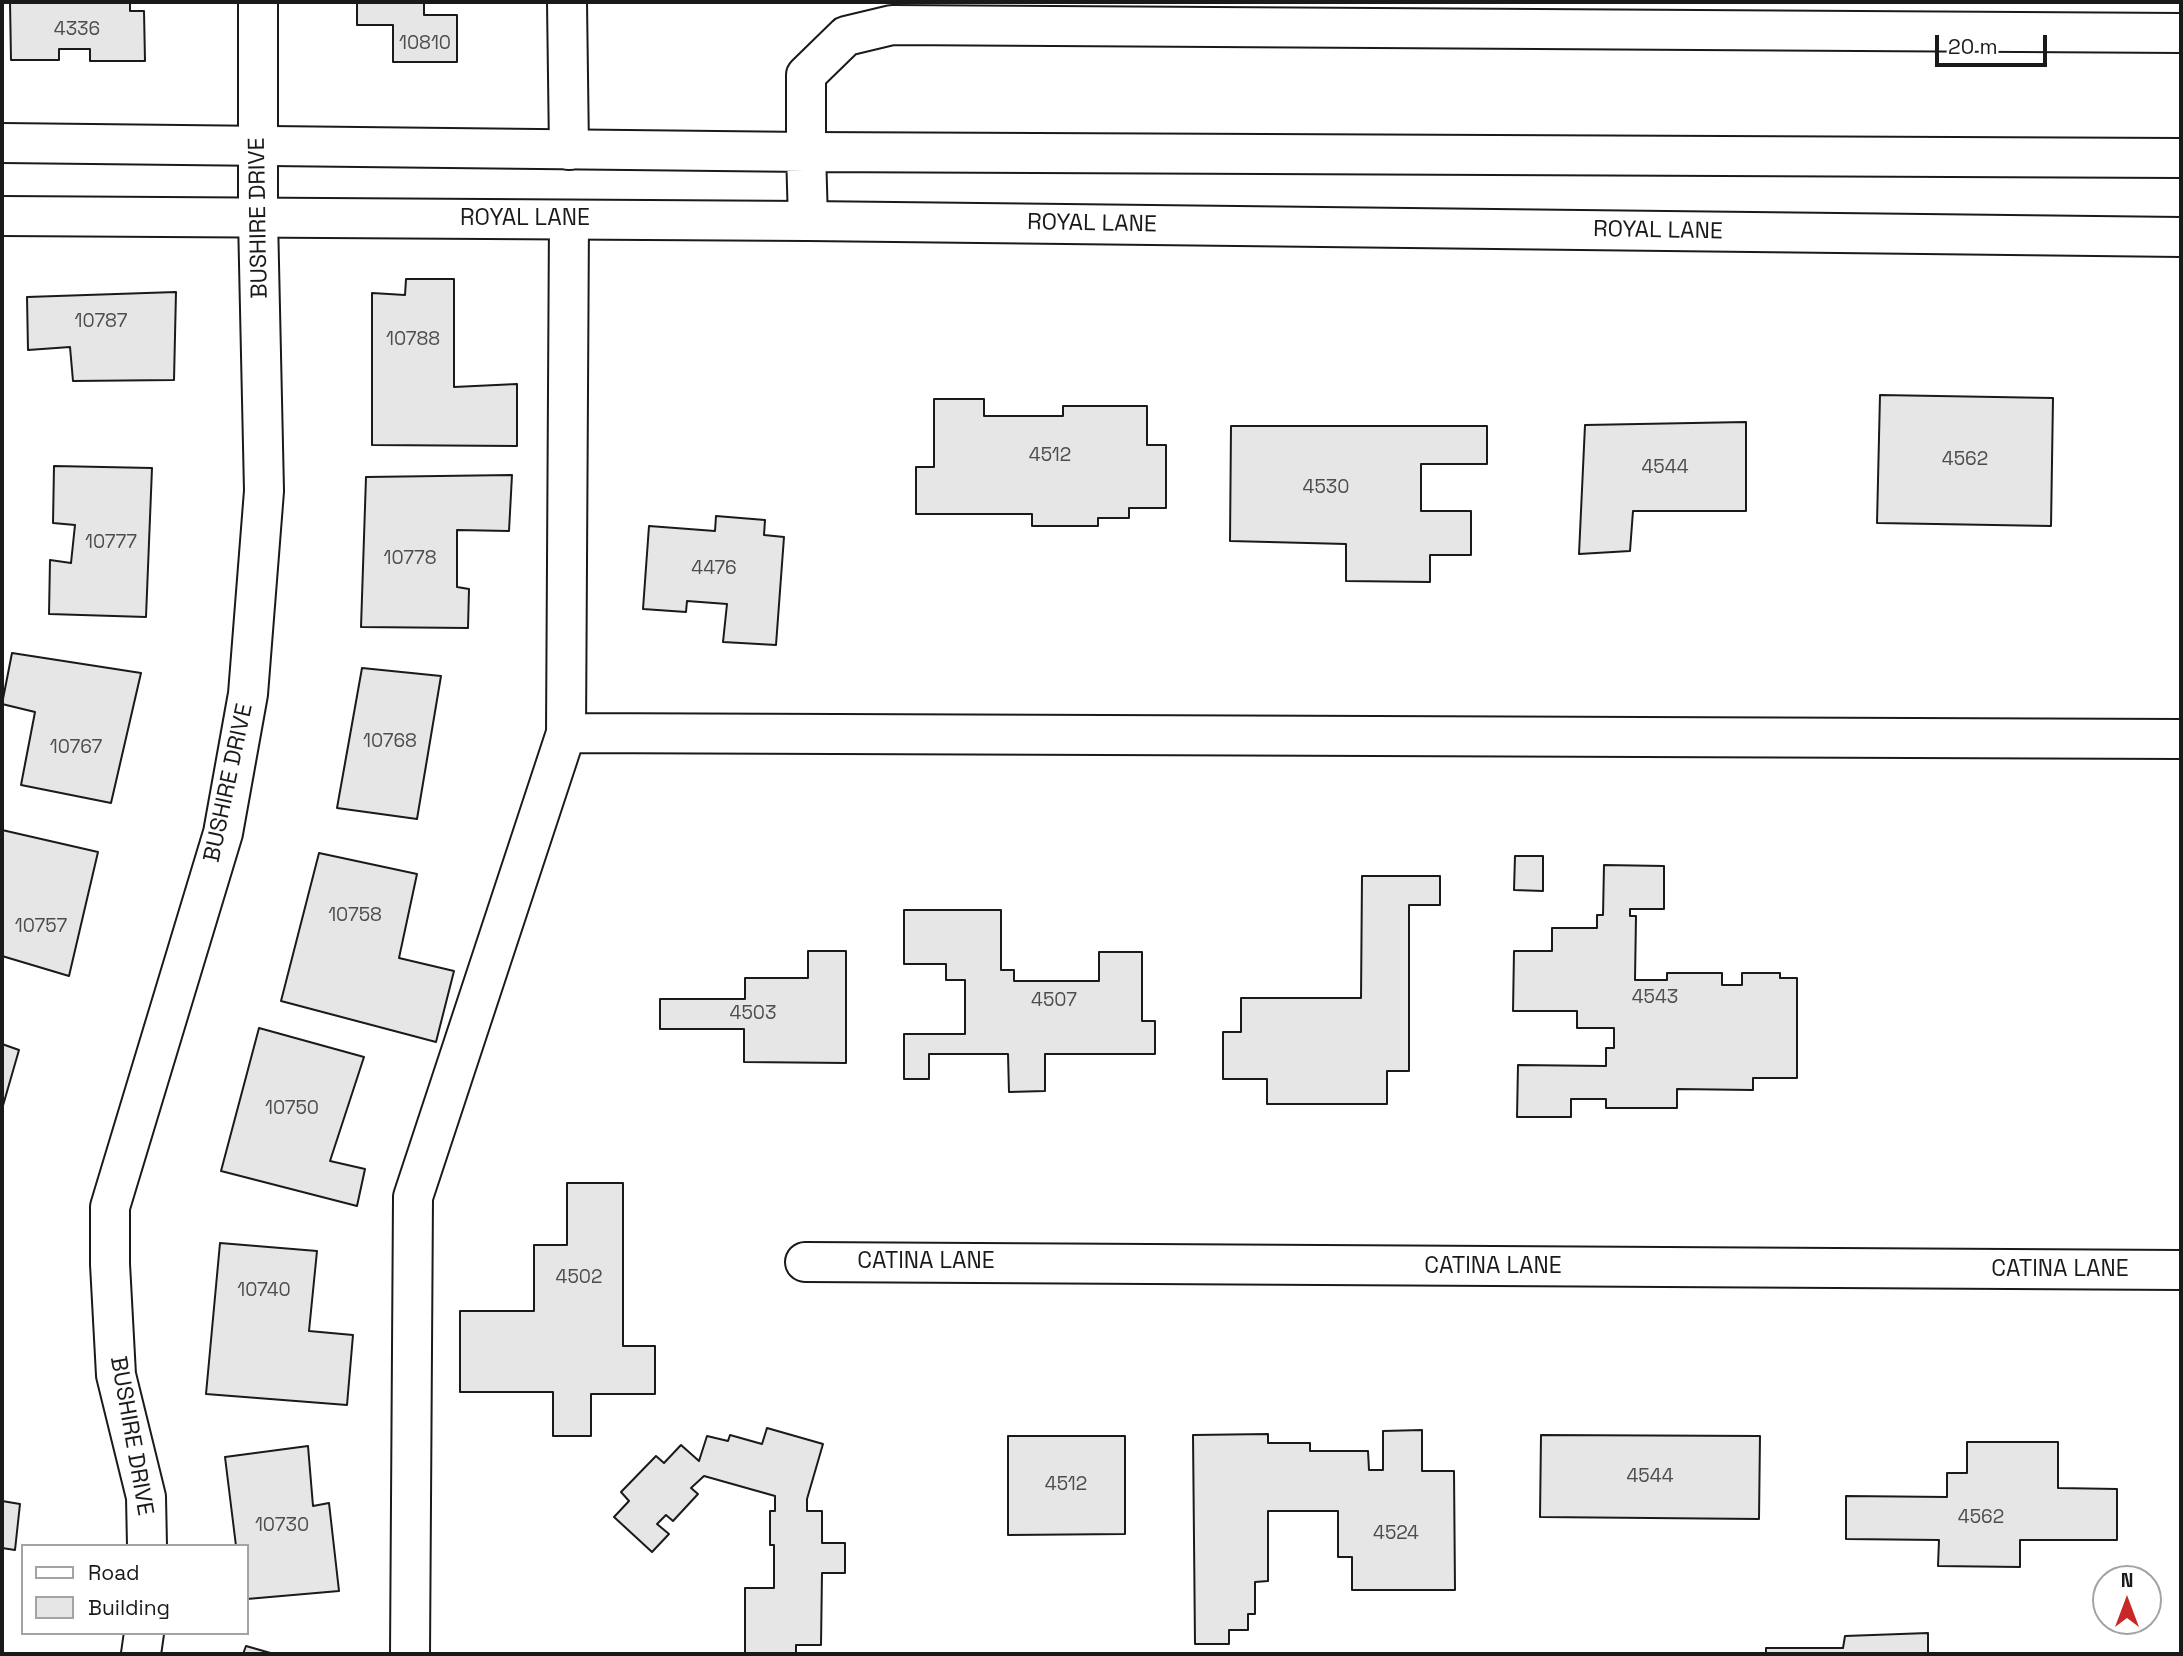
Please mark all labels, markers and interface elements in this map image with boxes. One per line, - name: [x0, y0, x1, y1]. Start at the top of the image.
- house number: 4336: [54, 19, 100, 41]
- scale bar: [1938, 21, 2050, 65]
- house number: 10810: [399, 33, 451, 55]
- text: 20 m: [1948, 33, 1998, 60]
- street label: BUSHIRE DRIVE: [244, 137, 274, 299]
- street label: ROYAL LANE: [460, 205, 590, 233]
- street label: ROYAL LANE: [1027, 209, 1157, 239]
- street label: ROYAL LANE: [1593, 216, 1723, 246]
- house number: 10787: [75, 311, 127, 333]
- house number: 10788: [386, 329, 440, 351]
- house number: 4512: [1029, 445, 1071, 467]
- house number: 4562: [1942, 449, 1988, 471]
- house number: 4544: [1641, 457, 1689, 479]
- house number: 4530: [1303, 477, 1349, 499]
- house number: 10777: [85, 532, 137, 554]
- house number: 10778: [384, 548, 436, 570]
- house number: 4476: [691, 558, 737, 580]
- street label: BUSHIRE DRIVE: [199, 701, 259, 865]
- house number: 10768: [363, 731, 417, 753]
- house number: 10767: [50, 737, 102, 759]
- house number: 10758: [328, 905, 382, 927]
- house number: 10757: [15, 916, 67, 938]
- house number: 4543: [1632, 987, 1678, 1009]
- house number: 4507: [1031, 990, 1077, 1012]
- house number: 4503: [730, 1003, 776, 1025]
- house number: 10750: [265, 1098, 319, 1120]
- street label: CATINA LANE: [857, 1248, 995, 1276]
- street label: CATINA LANE: [1424, 1253, 1562, 1281]
- street label: CATINA LANE: [1991, 1256, 2129, 1284]
- house number: 4502: [556, 1267, 602, 1289]
- house number: 10740: [237, 1280, 291, 1302]
- street label: BUSHIRE DRIVE: [103, 1354, 159, 1518]
- house number: 4544: [1626, 1466, 1674, 1488]
- house number: 4512: [1045, 1474, 1087, 1496]
- house number: 4562: [1958, 1507, 2004, 1529]
- house number: 10730: [255, 1515, 309, 1537]
- house number: 4524: [1373, 1523, 1419, 1545]
- legend: [21, 1544, 248, 1635]
- text: Road: [88, 1559, 140, 1586]
- north arrow: [2092, 1565, 2162, 1635]
- text: N: [2121, 1568, 2133, 1593]
- text: Building: [88, 1594, 170, 1621]

